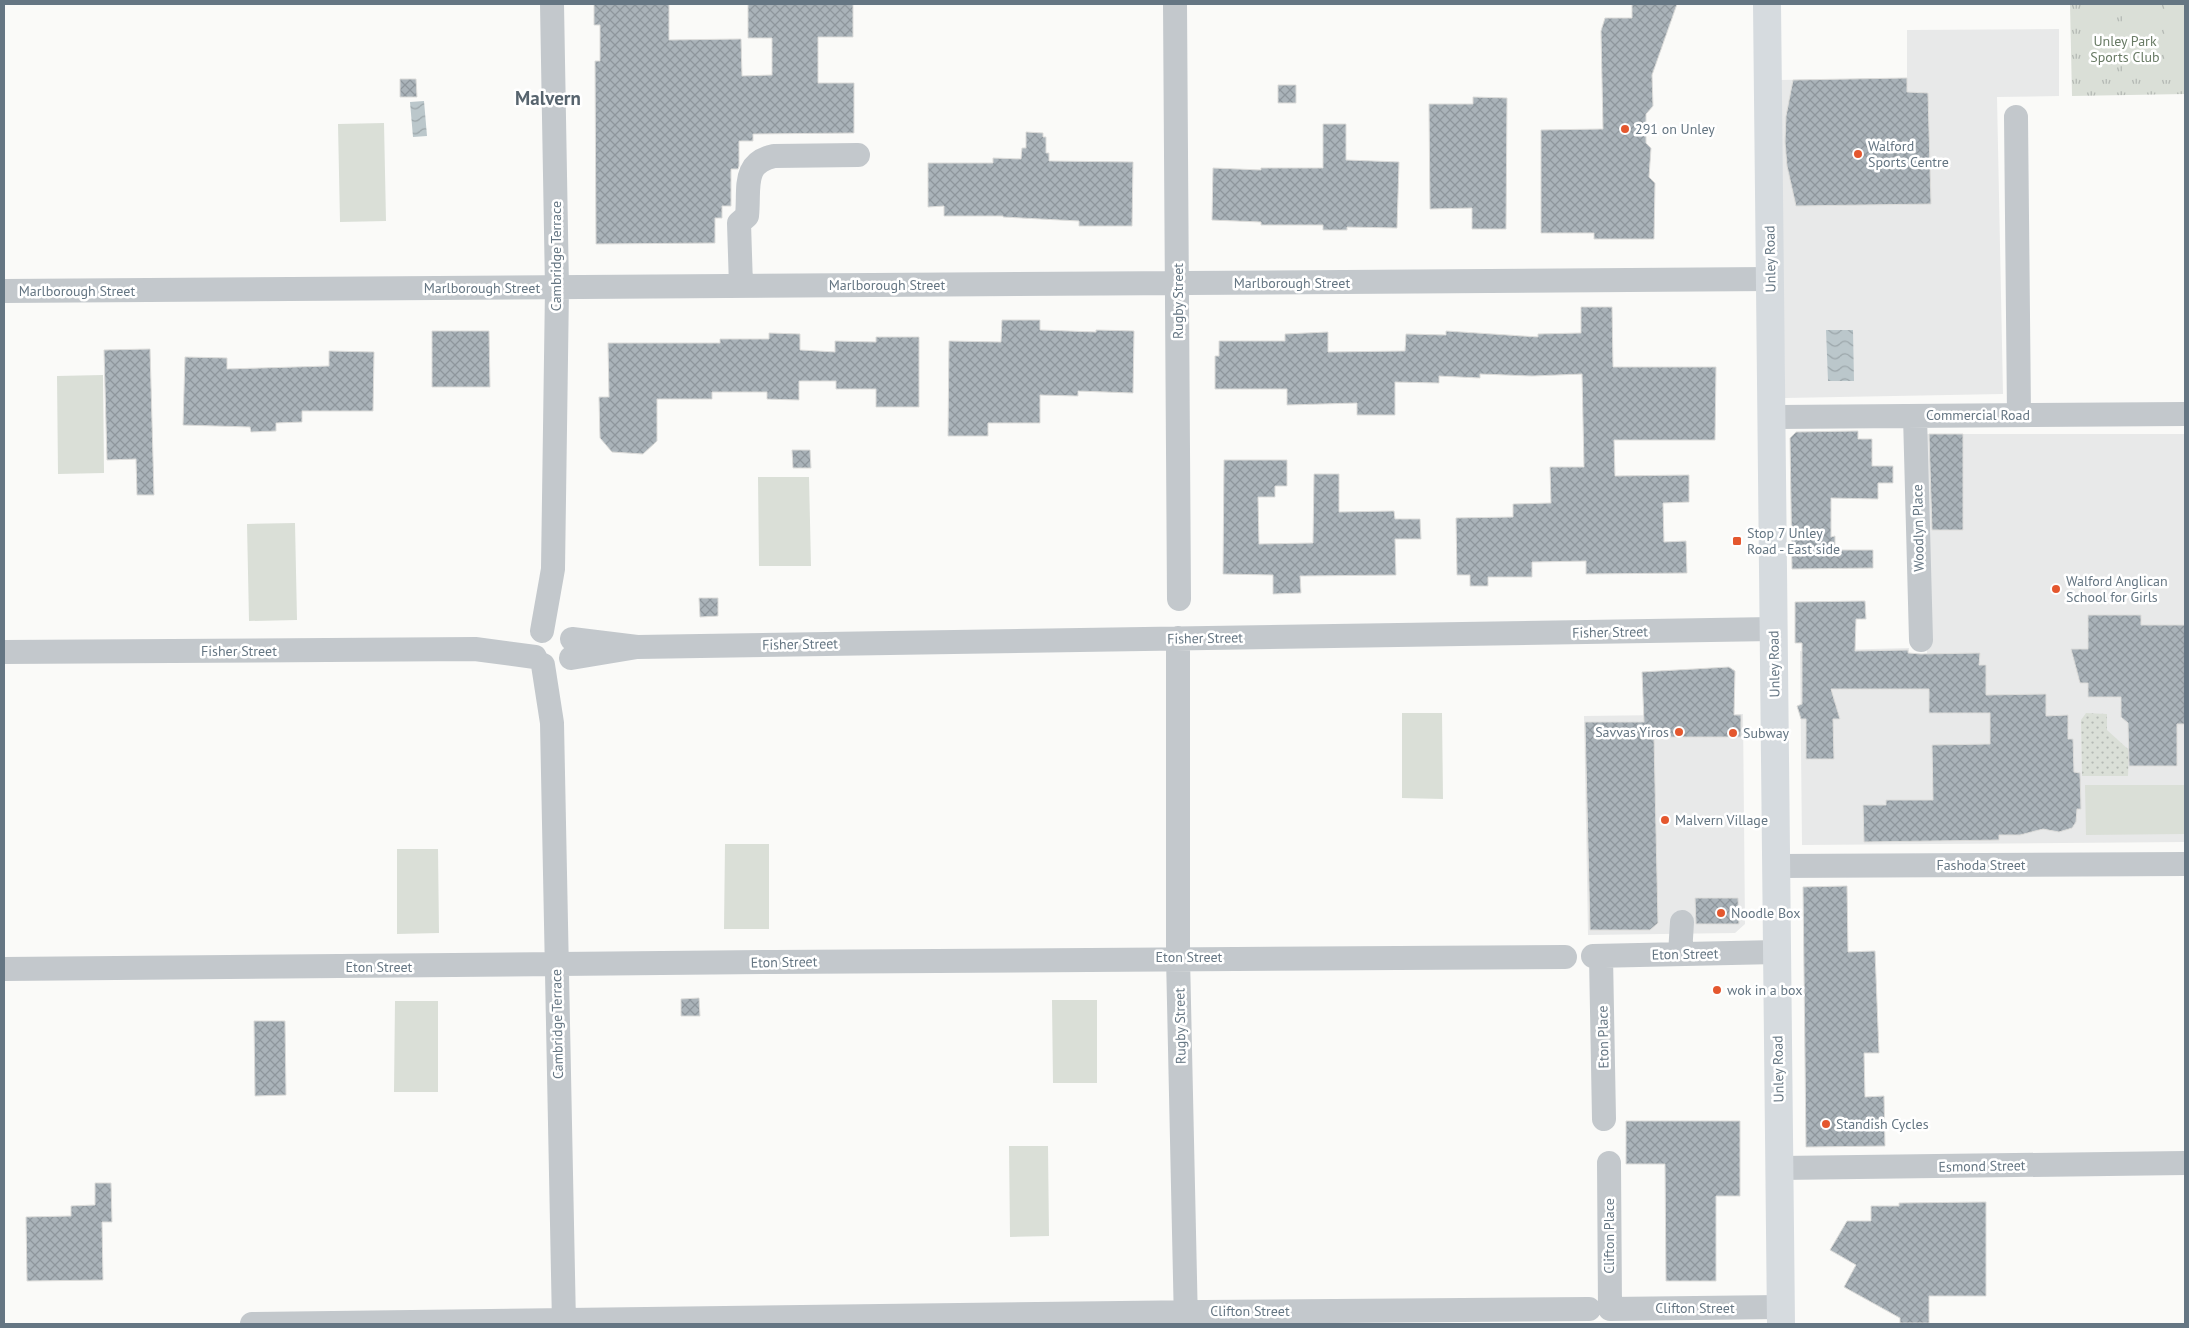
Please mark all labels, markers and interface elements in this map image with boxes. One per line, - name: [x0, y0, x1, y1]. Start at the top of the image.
- park label: Unley Park Sports Club: [2090, 32, 2160, 66]
- district label: Malvern: [515, 86, 581, 110]
- place label: 291 on Unley: [1635, 120, 1715, 138]
- marker: 291 on Unley: [1619, 123, 1631, 135]
- place label: Walford Sports Centre: [1868, 137, 1949, 171]
- marker: Walford Sports Centre: [1852, 148, 1864, 160]
- street label: Cambridge Terrace: [547, 201, 565, 311]
- street label: Unley Road: [1760, 225, 1780, 293]
- street label: Rugby Street: [1169, 263, 1187, 339]
- street label: Marlborough Street: [1234, 274, 1350, 292]
- street label: Marlborough Street: [829, 276, 945, 294]
- street label: Marlborough Street: [424, 279, 540, 297]
- street label: Marlborough Street: [19, 282, 135, 300]
- street label: Commercial Road: [1926, 406, 2030, 424]
- street label: Woodlyn Place: [1908, 484, 1928, 572]
- place label: Stop 7 Unley Road - East side: [1747, 524, 1840, 558]
- marker: Stop 7 Unley Road - East side: [1731, 535, 1743, 547]
- place label: Walford Anglican School for Girls: [2066, 572, 2168, 606]
- marker: Walford Anglican School for Girls: [2050, 583, 2062, 595]
- street label: Fisher Street: [1572, 622, 1648, 642]
- street label: Fisher Street: [1167, 628, 1243, 648]
- street label: Unley Road: [1764, 630, 1784, 698]
- street label: Fisher Street: [762, 634, 838, 654]
- street label: Fisher Street: [201, 642, 277, 660]
- place label: Savvas Yiros: [1595, 723, 1669, 741]
- place label: Subway: [1743, 724, 1790, 742]
- marker: Savvas Yiros: [1673, 726, 1685, 738]
- marker: Subway: [1727, 727, 1739, 739]
- place label: Malvern Village: [1675, 811, 1768, 829]
- marker: Malvern Village: [1659, 814, 1671, 826]
- street label: Fashoda Street: [1936, 856, 2026, 874]
- place label: Noodle Box: [1731, 904, 1800, 922]
- marker: Noodle Box: [1715, 907, 1727, 919]
- street label: Eton Street: [1651, 944, 1719, 964]
- street label: Eton Street: [1156, 948, 1223, 966]
- street label: Eton Street: [750, 952, 818, 972]
- street label: Eton Street: [346, 958, 413, 976]
- street label: Cambridge Terrace: [547, 969, 567, 1079]
- place label: wok in a box: [1727, 981, 1802, 999]
- marker: wok in a box: [1711, 984, 1723, 996]
- street label: Rugby Street: [1170, 988, 1190, 1064]
- street label: Eton Place: [1593, 1005, 1613, 1069]
- street label: Unley Road: [1768, 1035, 1788, 1103]
- place label: Standish Cycles: [1836, 1115, 1929, 1133]
- marker: Standish Cycles: [1820, 1118, 1832, 1130]
- street label: Esmond Street: [1938, 1156, 2026, 1176]
- street label: Clifton Place: [1600, 1198, 1618, 1274]
- street label: Clifton Street: [1655, 1299, 1735, 1317]
- street label: Clifton Street: [1210, 1302, 1290, 1320]

